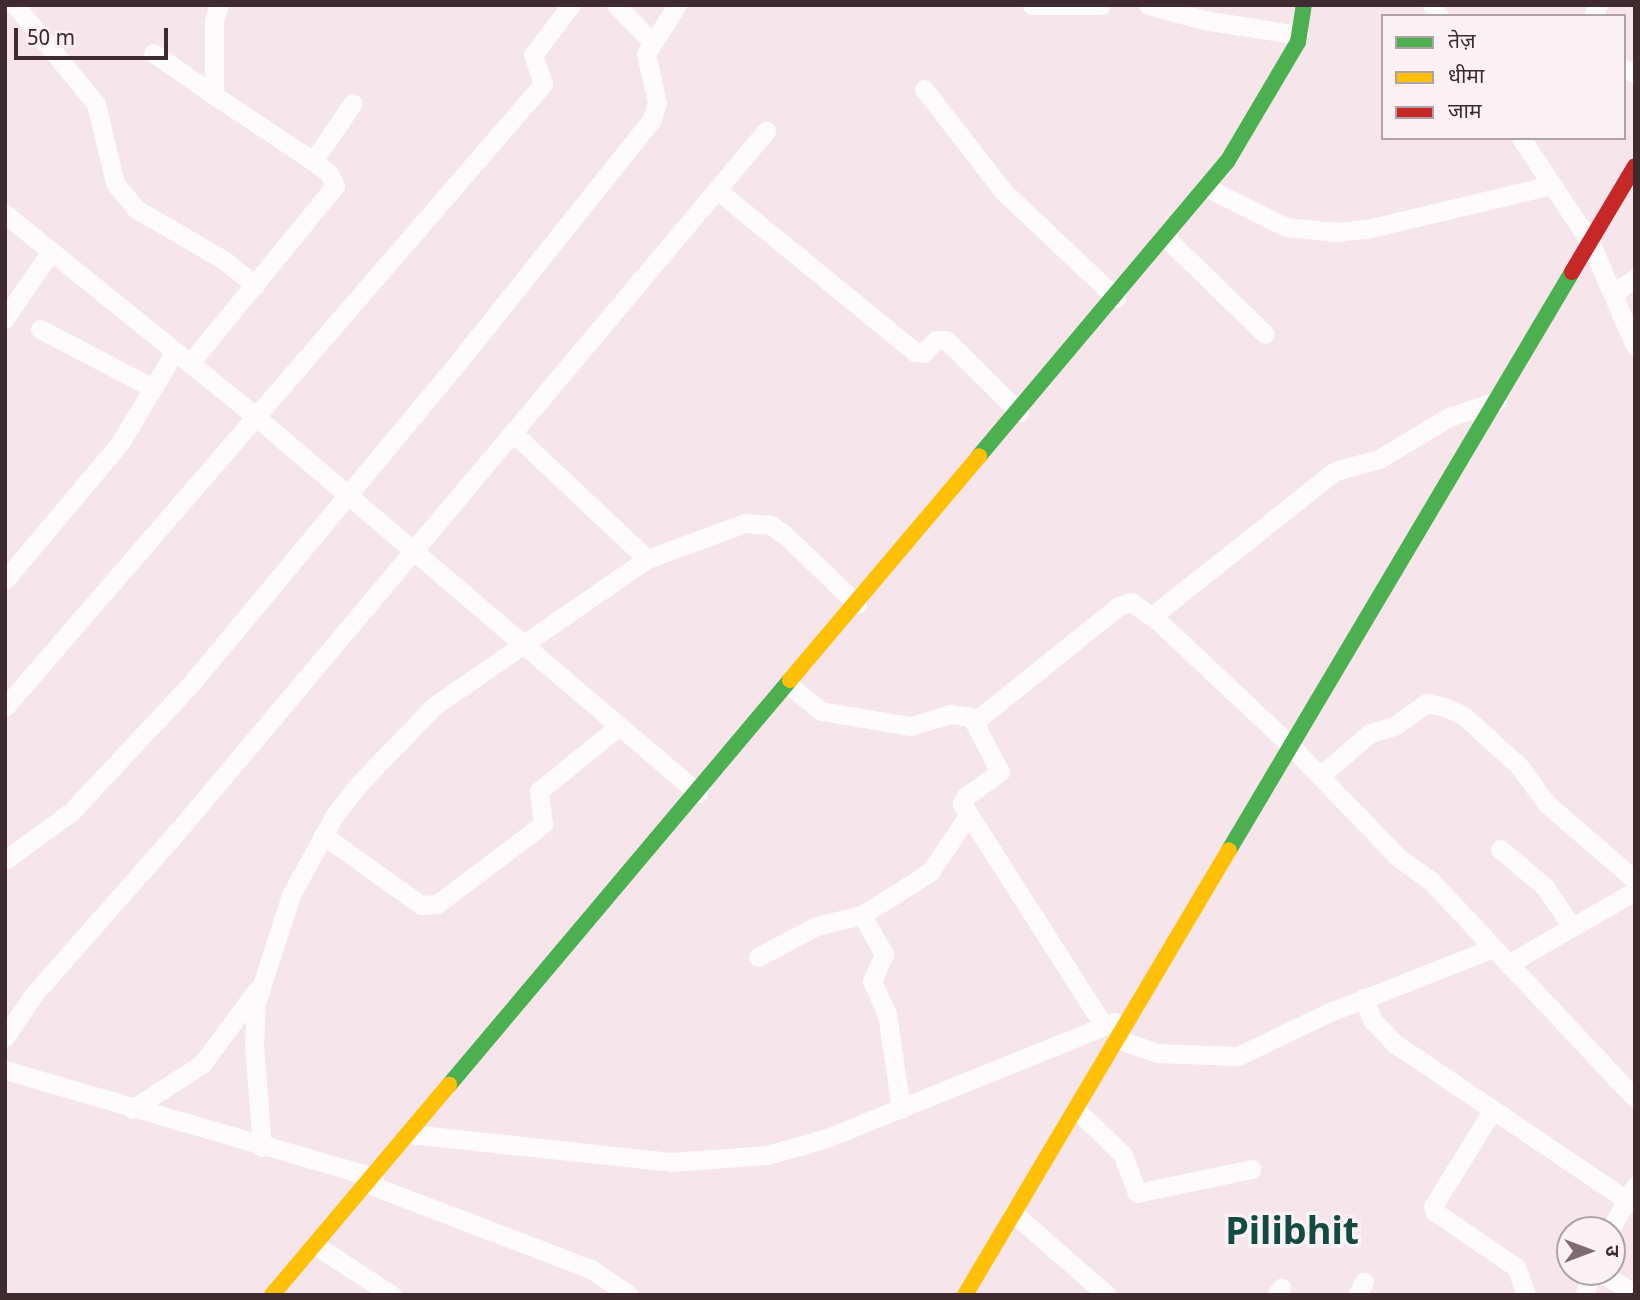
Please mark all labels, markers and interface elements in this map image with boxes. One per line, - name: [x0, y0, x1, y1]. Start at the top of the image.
- scale bar: [18, 14, 172, 58]
- legend: [1381, 14, 1626, 140]
- text: 50 m: [27, 26, 75, 54]
- text: तेज़: [1448, 29, 1476, 57]
- text: धीमा: [1448, 64, 1484, 92]
- text: जाम: [1448, 99, 1482, 127]
- district label: Pilibhit: [1225, 1213, 1359, 1259]
- north arrow: [1556, 1216, 1626, 1286]
- text: उ: [1598, 1245, 1623, 1257]

